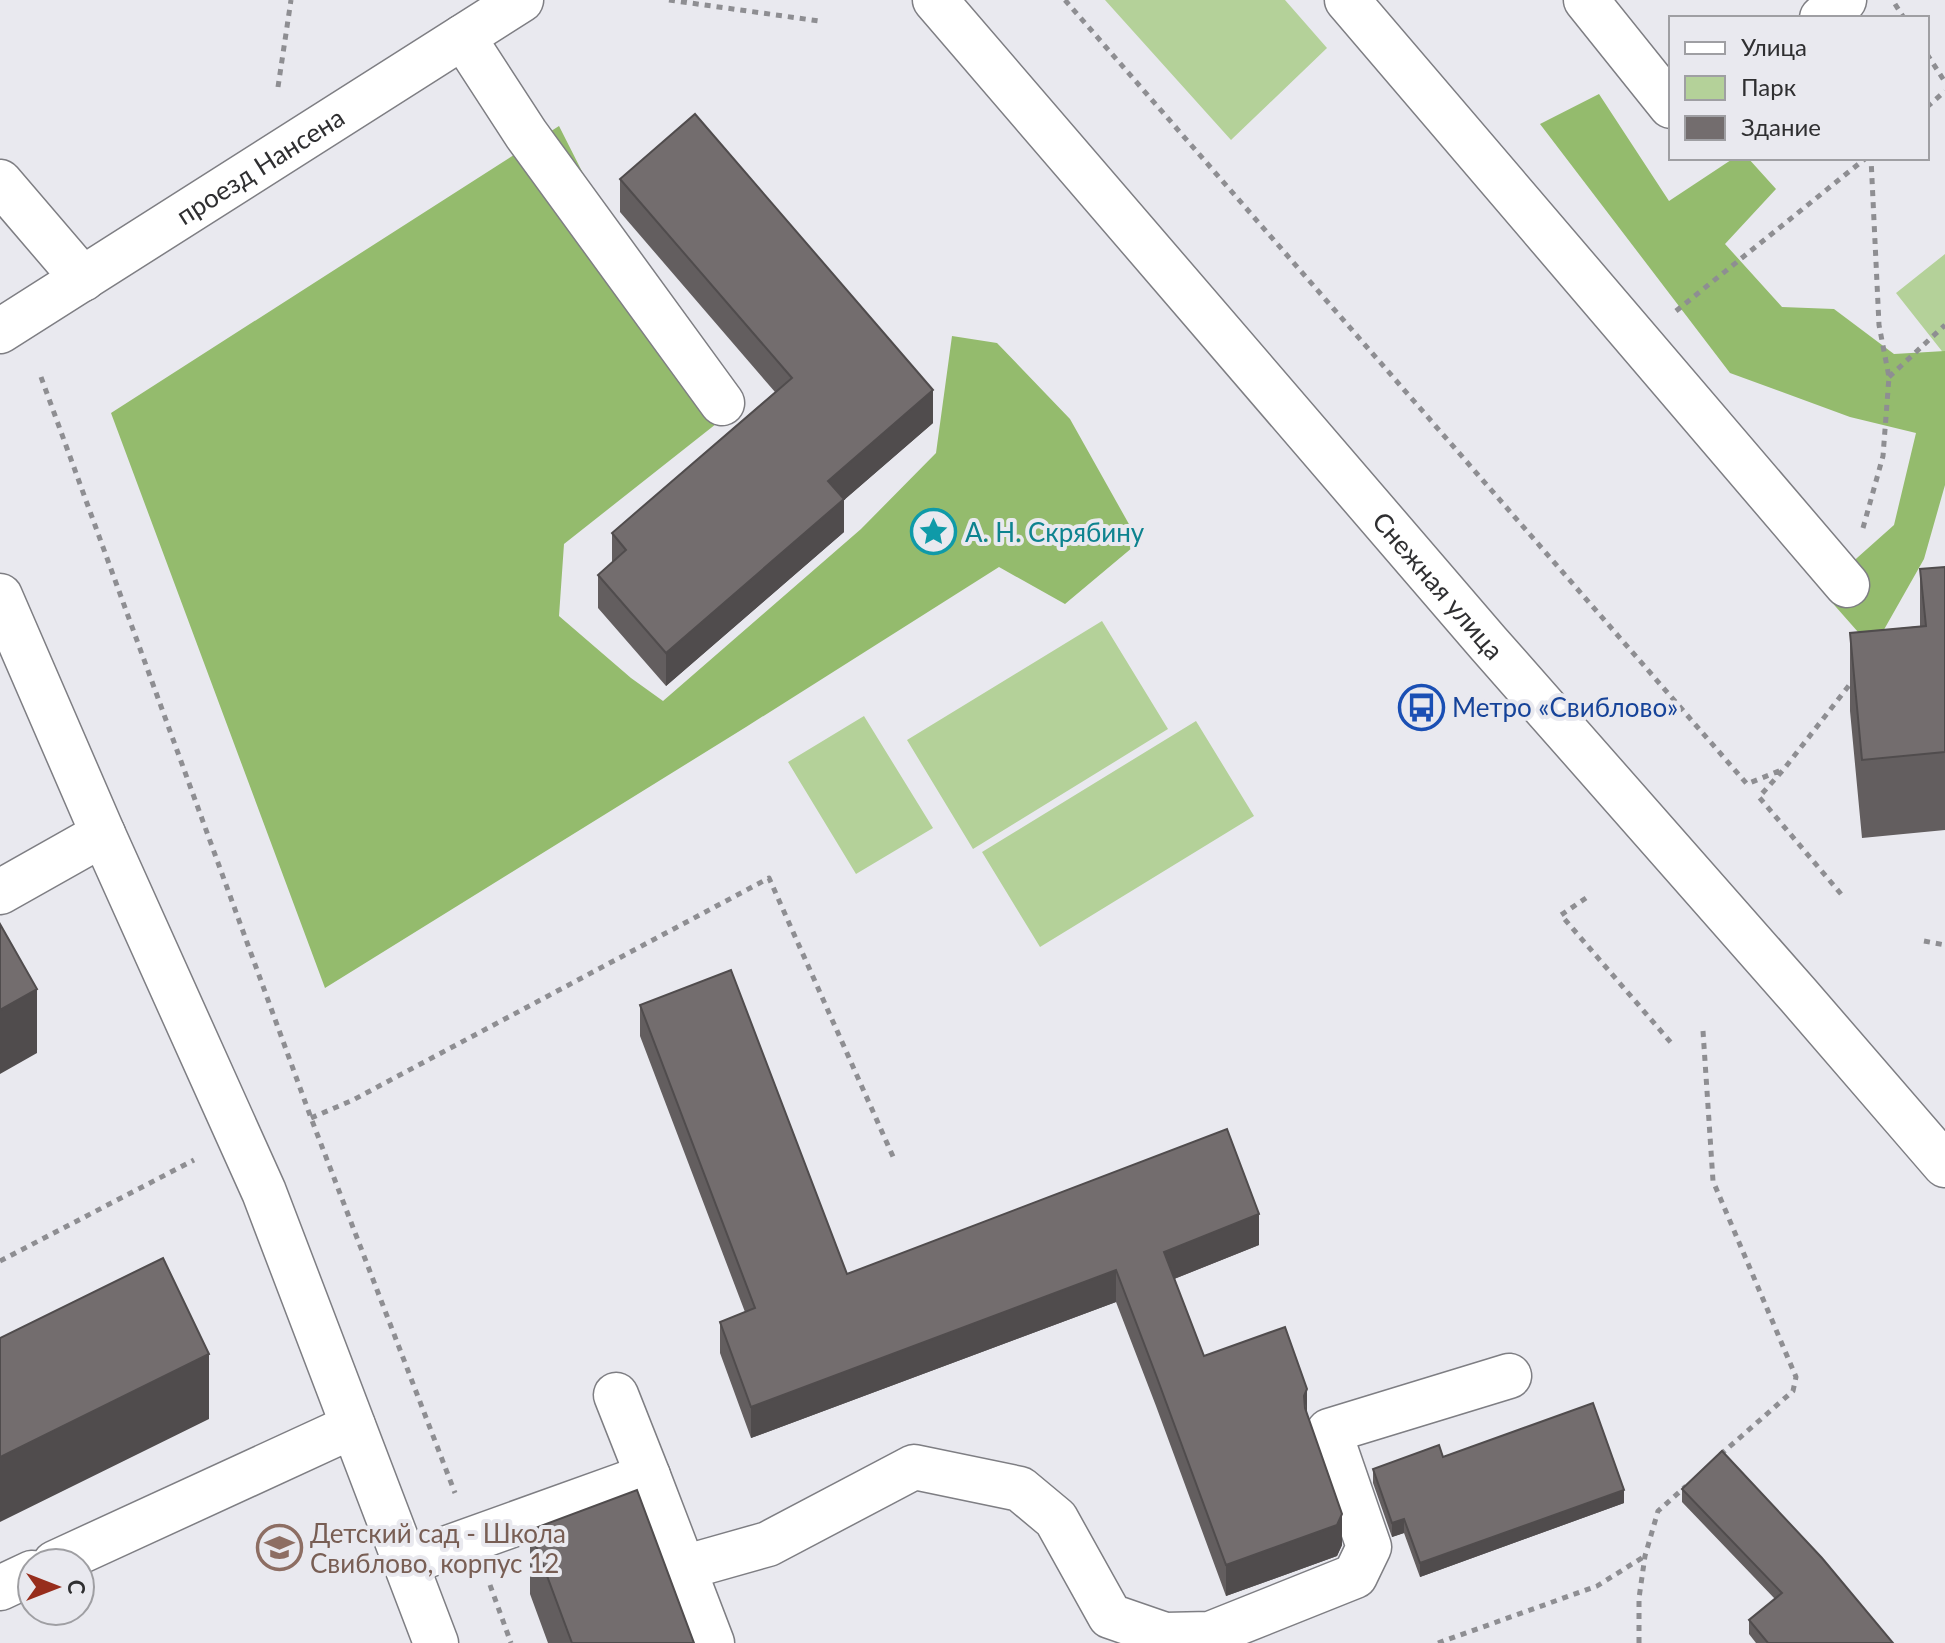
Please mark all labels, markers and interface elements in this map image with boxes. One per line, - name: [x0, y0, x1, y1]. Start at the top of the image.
- legend: [1669, 16, 1929, 160]
- text: Улица: [1741, 32, 1807, 61]
- text: Парк: [1741, 72, 1797, 101]
- street label: проезд Нансена: [170, 101, 350, 231]
- text: Здание: [1741, 112, 1821, 141]
- street label: Снежная улица: [1366, 505, 1511, 666]
- place icon: А. Н. Скрябину: [910, 508, 958, 556]
- place label: А. Н. Скрябину: [965, 516, 1145, 548]
- bus stop icon: Метро «Свиблово»: [1397, 683, 1445, 731]
- place label: Метро «Свиблово»: [1452, 691, 1678, 723]
- place label: Детский сад - Школа Свиблово, корпус 12: [310, 1517, 566, 1579]
- school or university icon: Детский сад - Школа Свиблово, корпус 12: [255, 1524, 303, 1572]
- north arrow: [16, 1547, 96, 1627]
- text: С: [63, 1580, 90, 1595]

